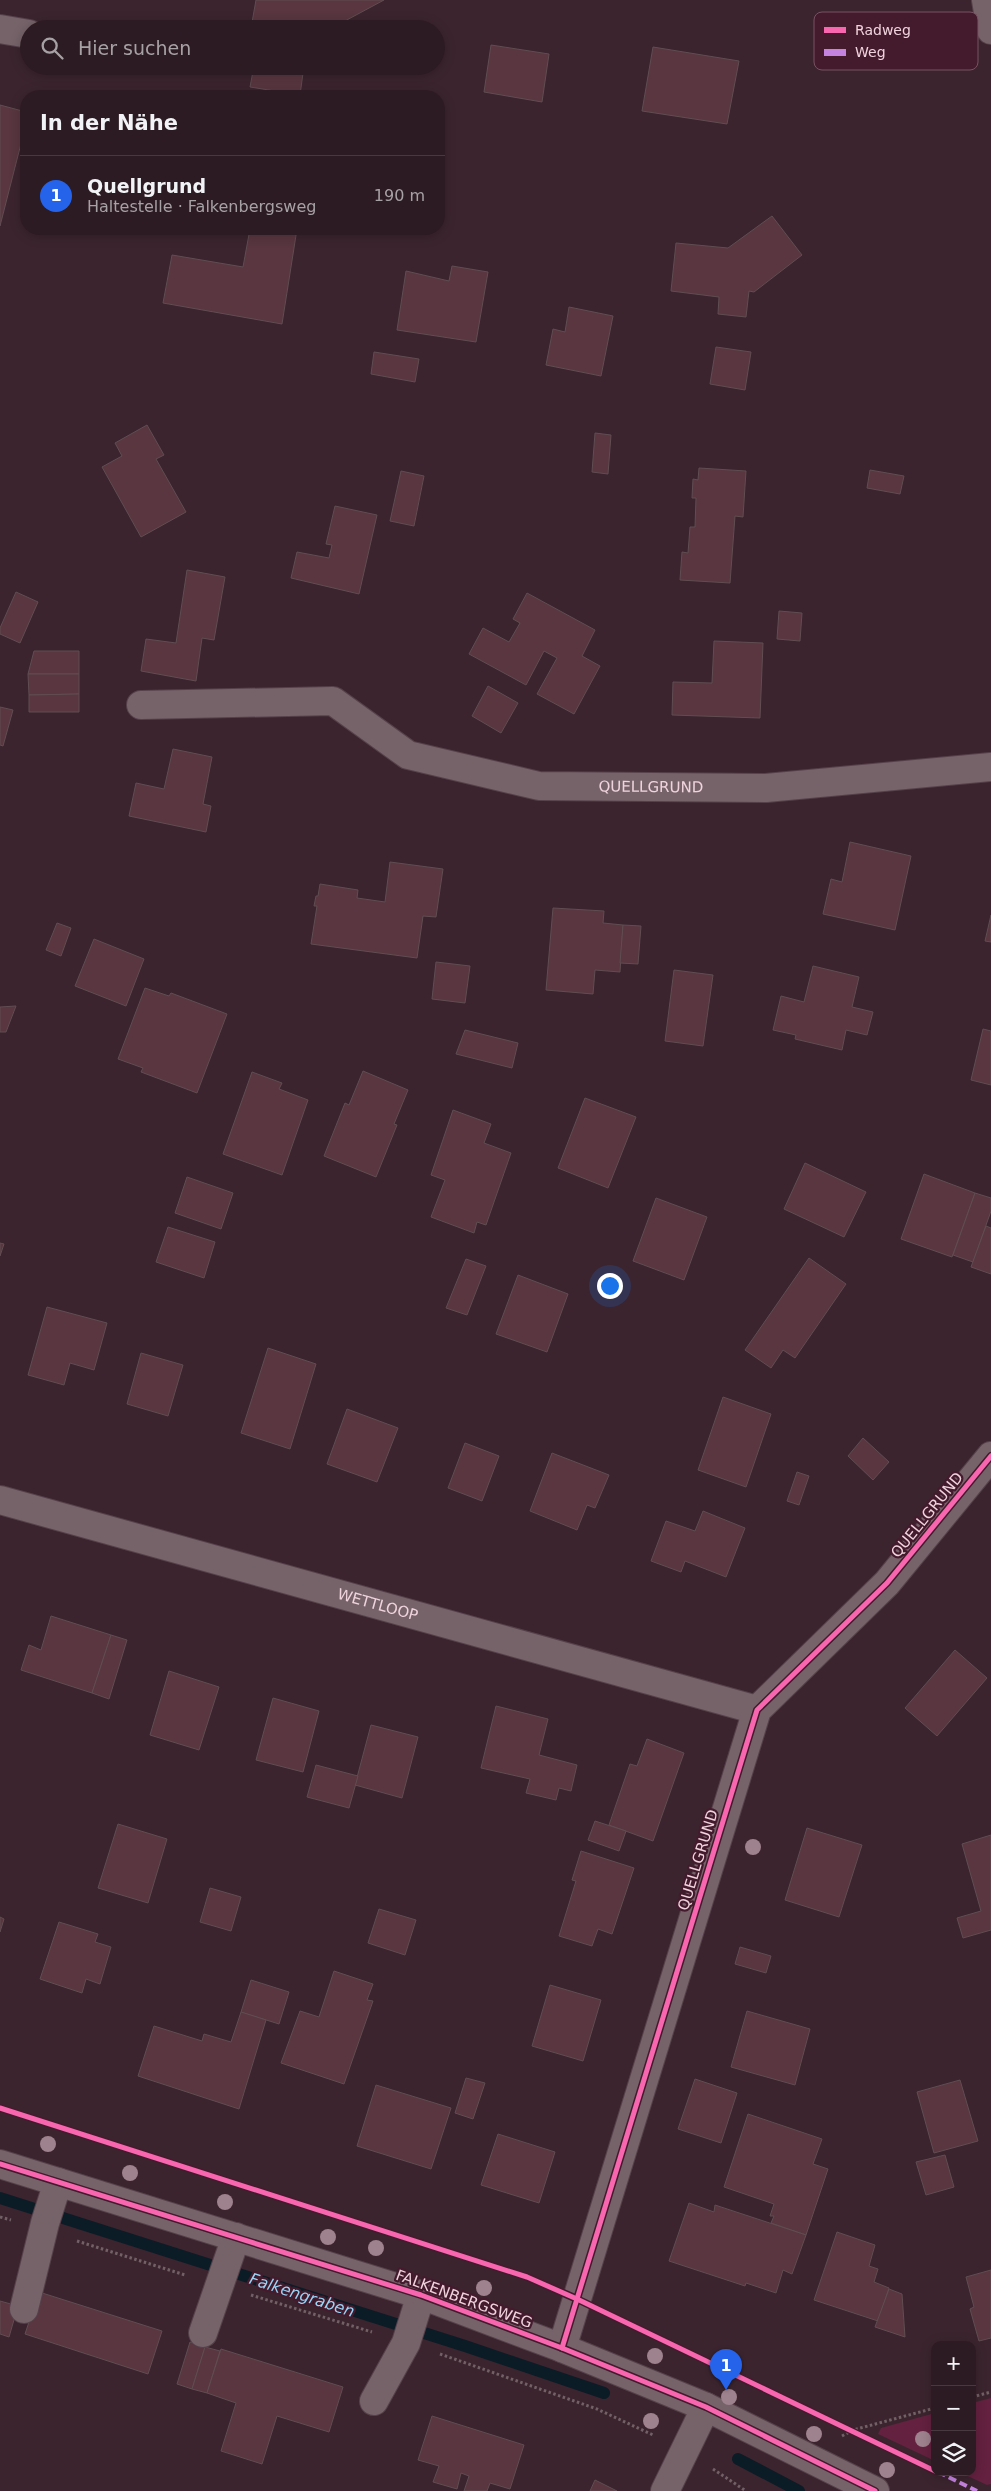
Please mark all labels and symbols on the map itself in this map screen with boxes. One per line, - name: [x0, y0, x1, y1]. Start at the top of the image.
- legend: [814, 12, 978, 70]
- text: Radweg: [855, 22, 911, 38]
- text: Weg: [855, 44, 886, 60]
- street label: QUELLGRUND: [598, 778, 703, 796]
- your location: [597, 1273, 623, 1299]
- street label: QUELLGRUND: [887, 1469, 967, 1561]
- street label: WETTLOOP: [335, 1585, 420, 1625]
- street label: QUELLGRUND: [674, 1807, 722, 1913]
- street label: FALKENBERGSWEG: [393, 2266, 535, 2332]
- water label: Falkengraben: [247, 2269, 357, 2321]
- pin: 1: [710, 2349, 742, 2390]

